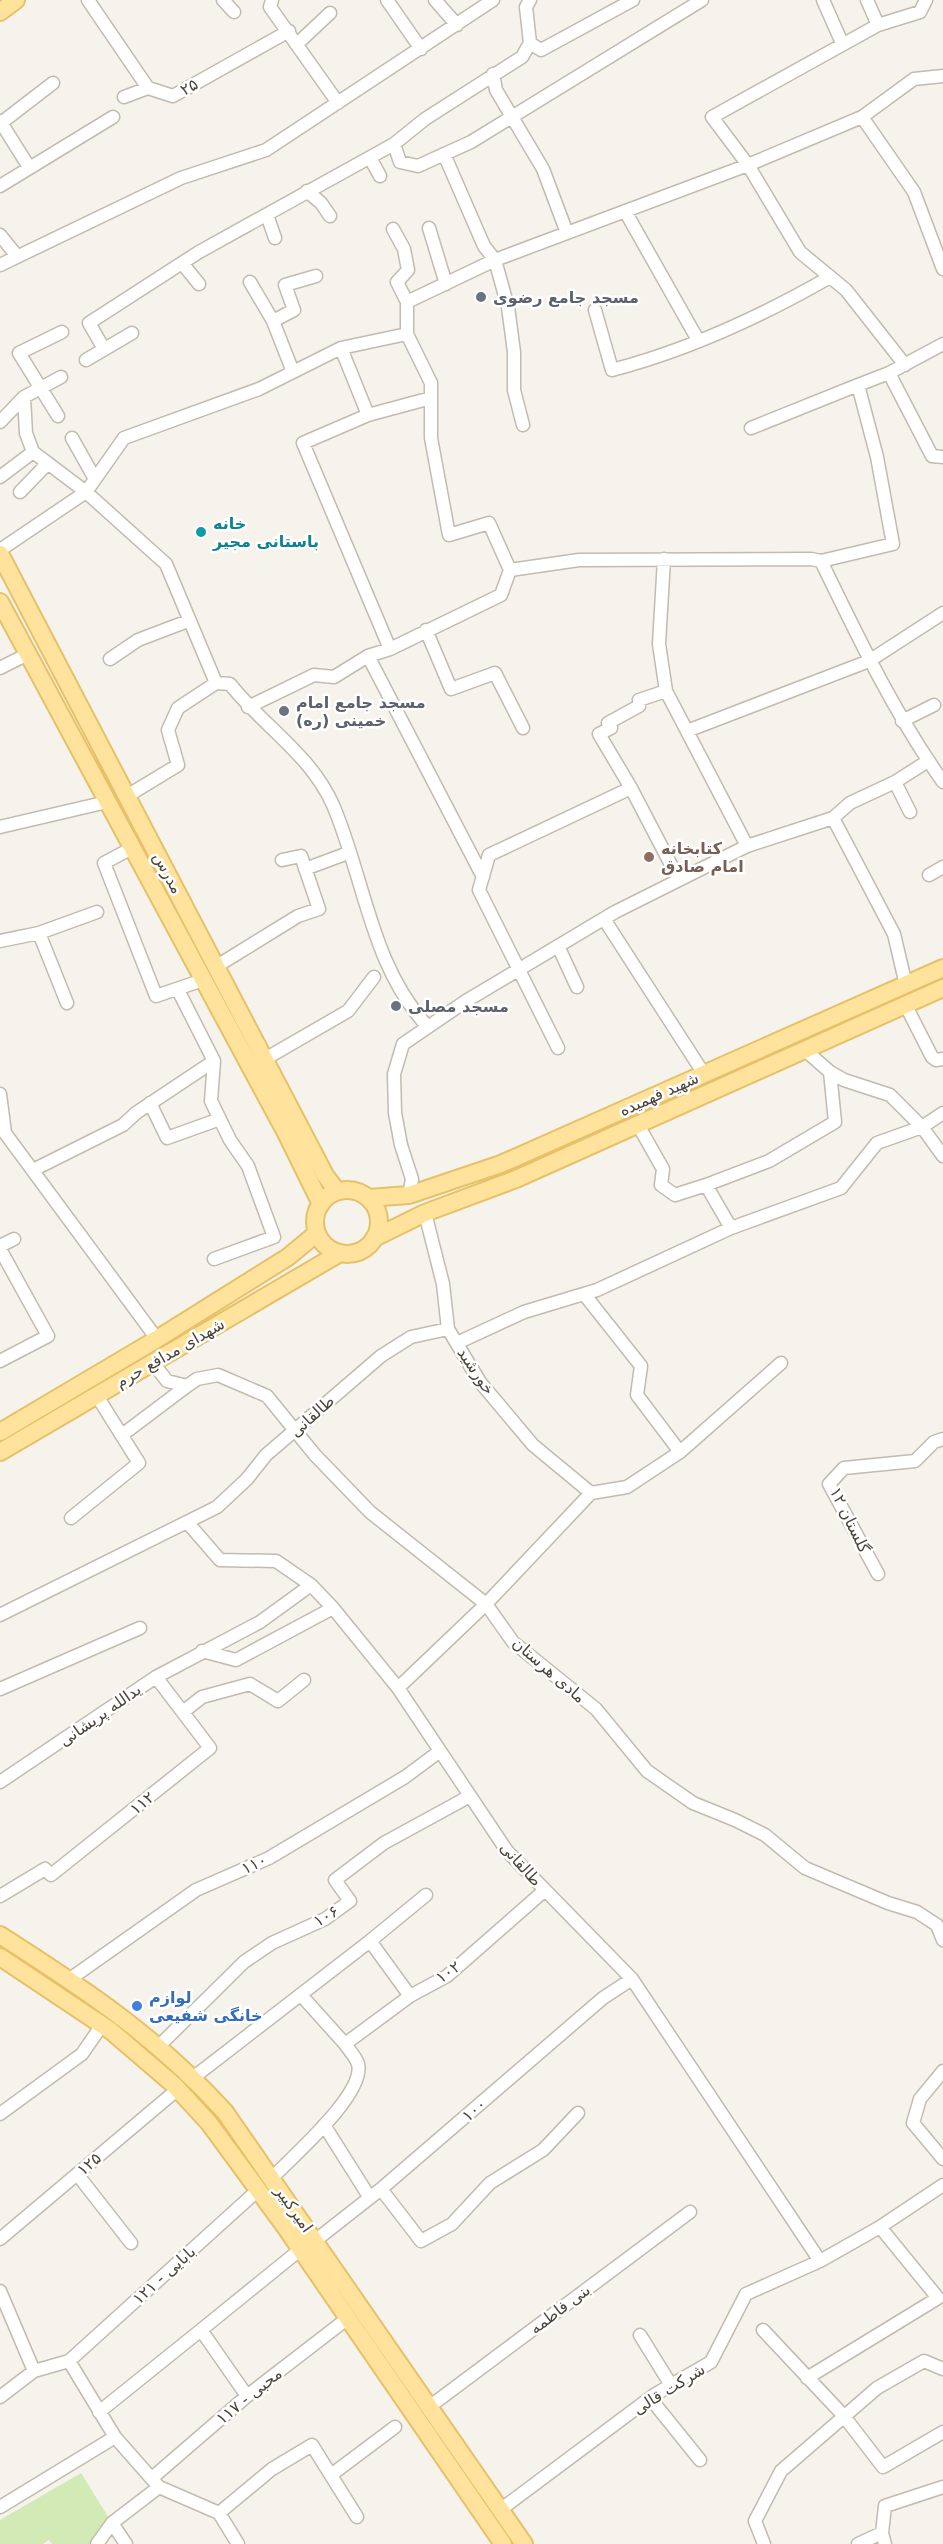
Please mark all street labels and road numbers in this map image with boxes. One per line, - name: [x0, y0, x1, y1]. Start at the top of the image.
- street label: ۲۵: [177, 75, 201, 99]
- street label: مدرس: [148, 849, 187, 897]
- street label: شهید فهمیده: [616, 1068, 702, 1121]
- street label: شهدای مدافع حرم: [112, 1314, 228, 1393]
- street label: خورشید: [453, 1344, 499, 1399]
- street label: طالقانی: [286, 1391, 338, 1441]
- street label: گلستان ۱۲: [826, 1484, 874, 1556]
- street label: مادی هرستان: [508, 1633, 589, 1708]
- street label: یدالله پریشانی: [55, 1680, 145, 1751]
- street label: ۱۱۲: [126, 1788, 158, 1818]
- street label: طالقانی: [496, 1838, 546, 1890]
- street label: ۱۱۰: [238, 1850, 270, 1878]
- street label: ۱۰۶: [310, 1901, 342, 1931]
- street label: ۱۰۲: [432, 1957, 464, 1987]
- street label: ۱۰۰: [458, 2094, 490, 2126]
- street label: ۱۲۵: [73, 2148, 105, 2180]
- street label: امیرکبیر: [270, 2181, 317, 2237]
- street label: بابایی - ۱۲۱: [129, 2242, 199, 2308]
- street label: بنی فاطمه: [526, 2280, 594, 2338]
- street label: شرکت قالی: [629, 2359, 709, 2419]
- street label: محبی - ۱۱۷: [212, 2364, 286, 2428]

